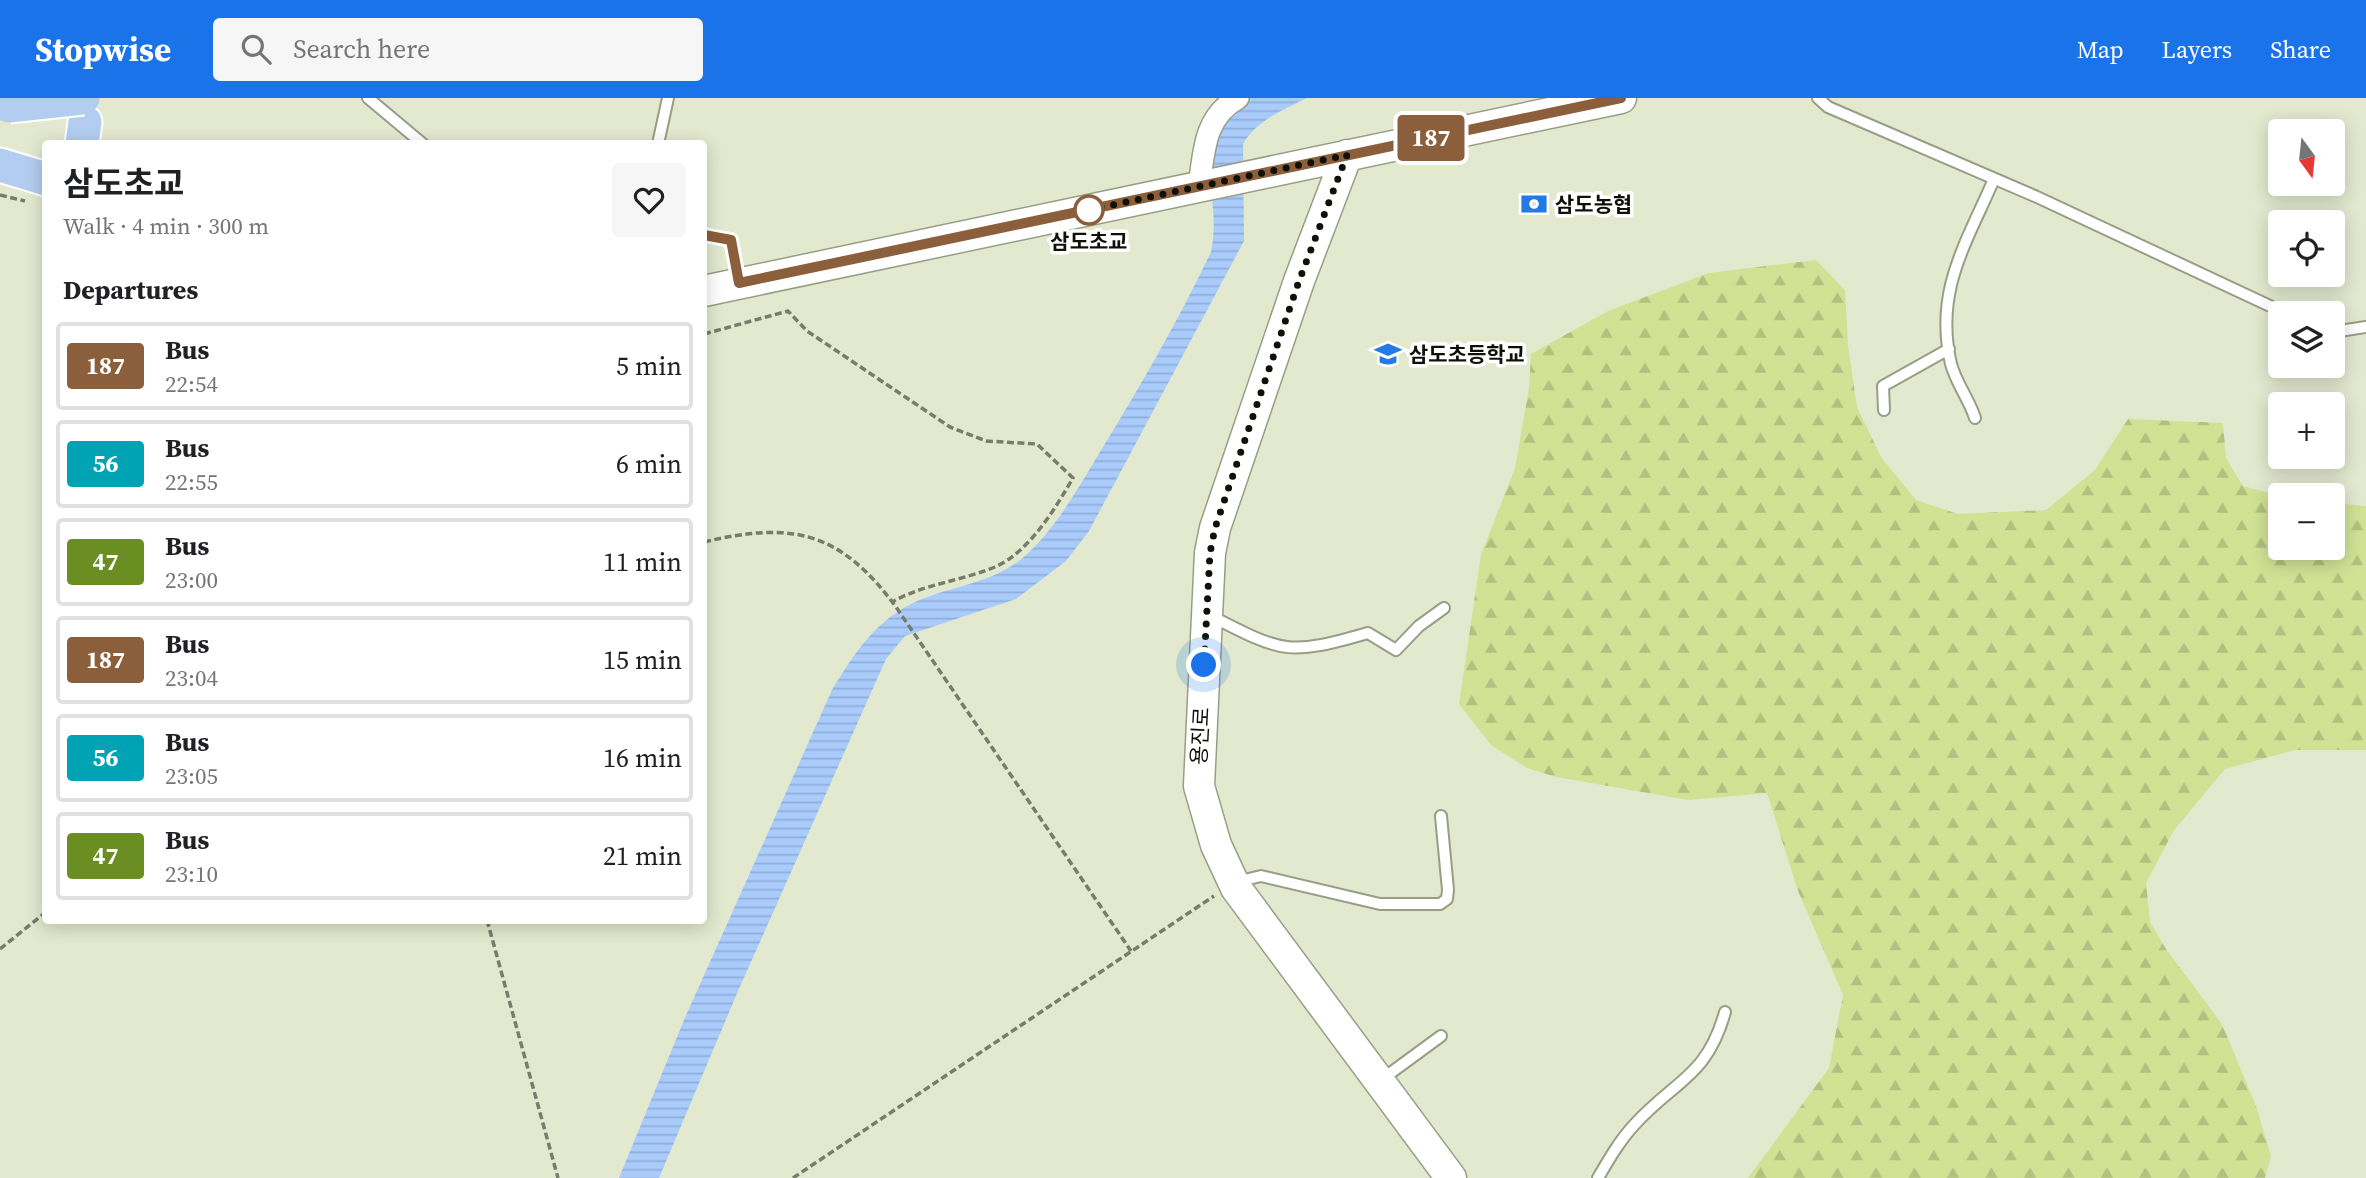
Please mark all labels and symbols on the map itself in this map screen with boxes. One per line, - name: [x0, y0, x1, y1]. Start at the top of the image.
- line badge: 187: [1391, 115, 1471, 161]
- north arrow: [2268, 119, 2345, 196]
- bank icon: 삼도농협: [1519, 189, 1549, 219]
- place label: 삼도농협: [1555, 190, 1632, 219]
- marker: 삼도초교: [1074, 195, 1104, 225]
- place label: 삼도초교: [1050, 227, 1128, 256]
- school or university icon: 삼도초등학교: [1373, 339, 1403, 369]
- place label: 삼도초등학교: [1409, 340, 1525, 369]
- your location: [1186, 647, 1221, 682]
- street label: 용진로: [1184, 706, 1216, 766]

